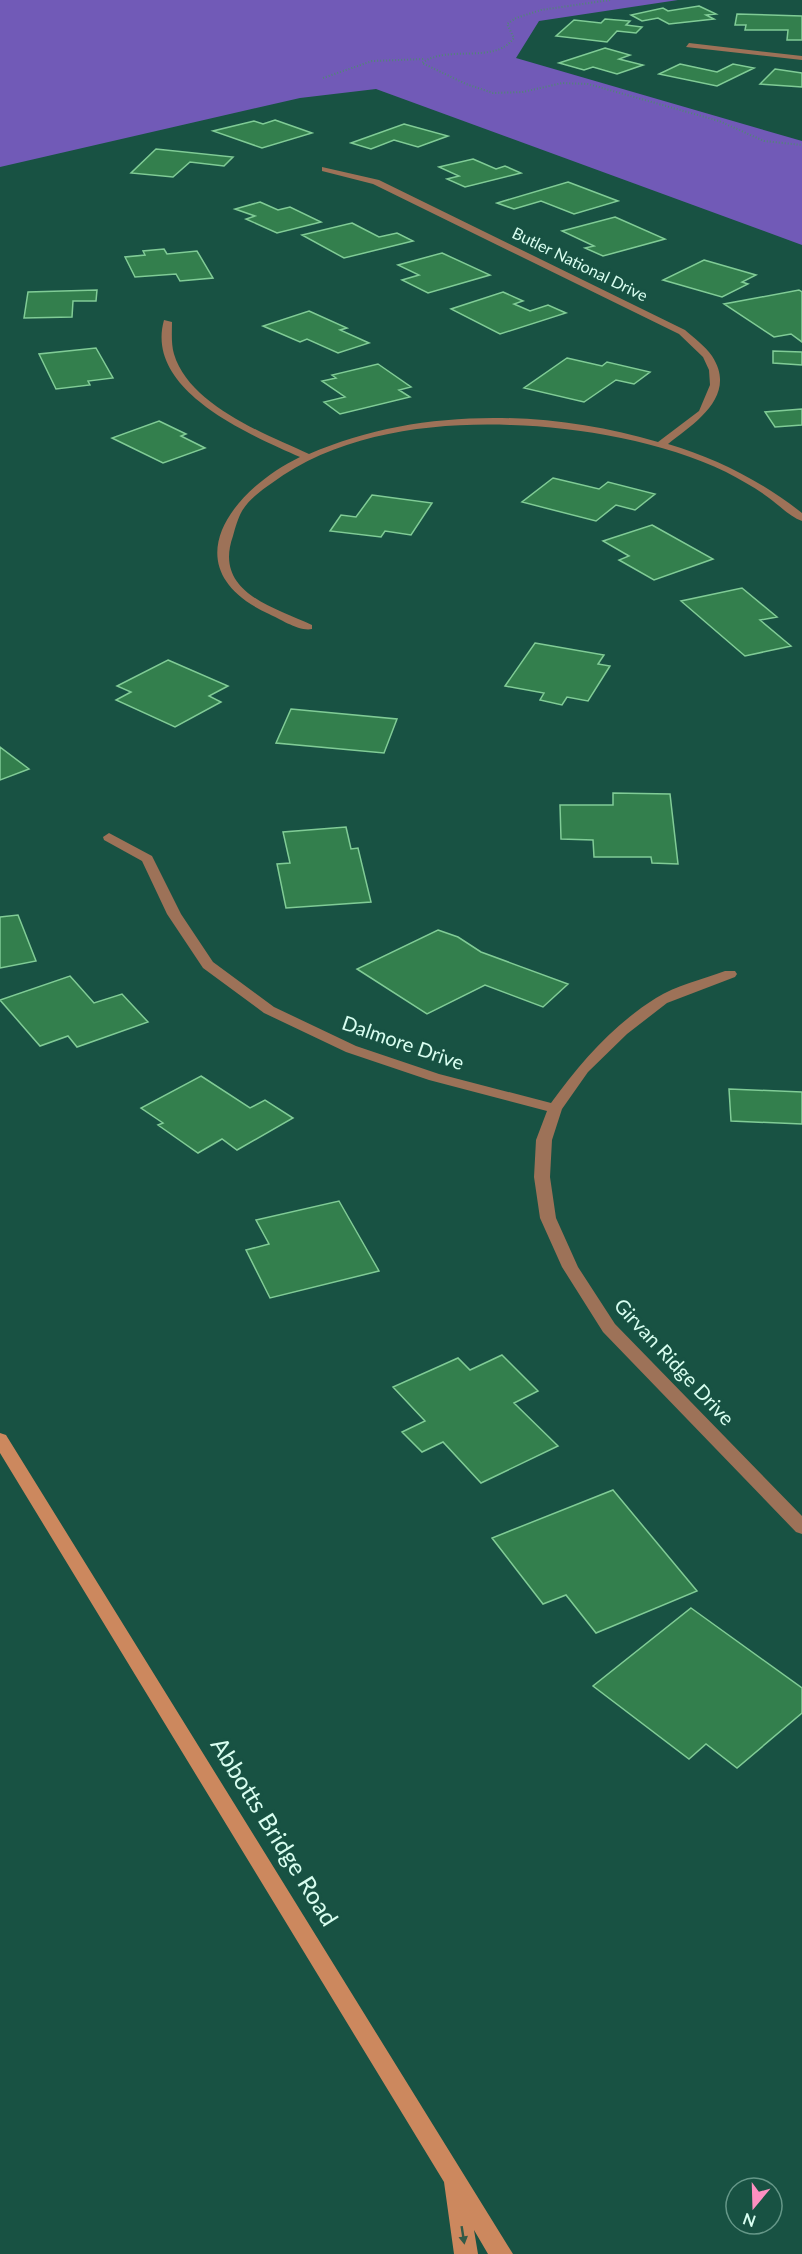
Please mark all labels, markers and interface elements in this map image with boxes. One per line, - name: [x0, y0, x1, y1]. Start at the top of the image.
- street label: Butler National Drive: [509, 223, 651, 305]
- street label: Dalmore Drive: [339, 1010, 468, 1074]
- street label: Girvan Ridge Drive: [610, 1293, 740, 1430]
- street label: Abbotts Bridge Road: [205, 1732, 345, 1931]
- north arrow: [724, 2176, 784, 2236]
- text: N: [740, 2210, 758, 2232]
- one-way arrow: [459, 2226, 468, 2245]

